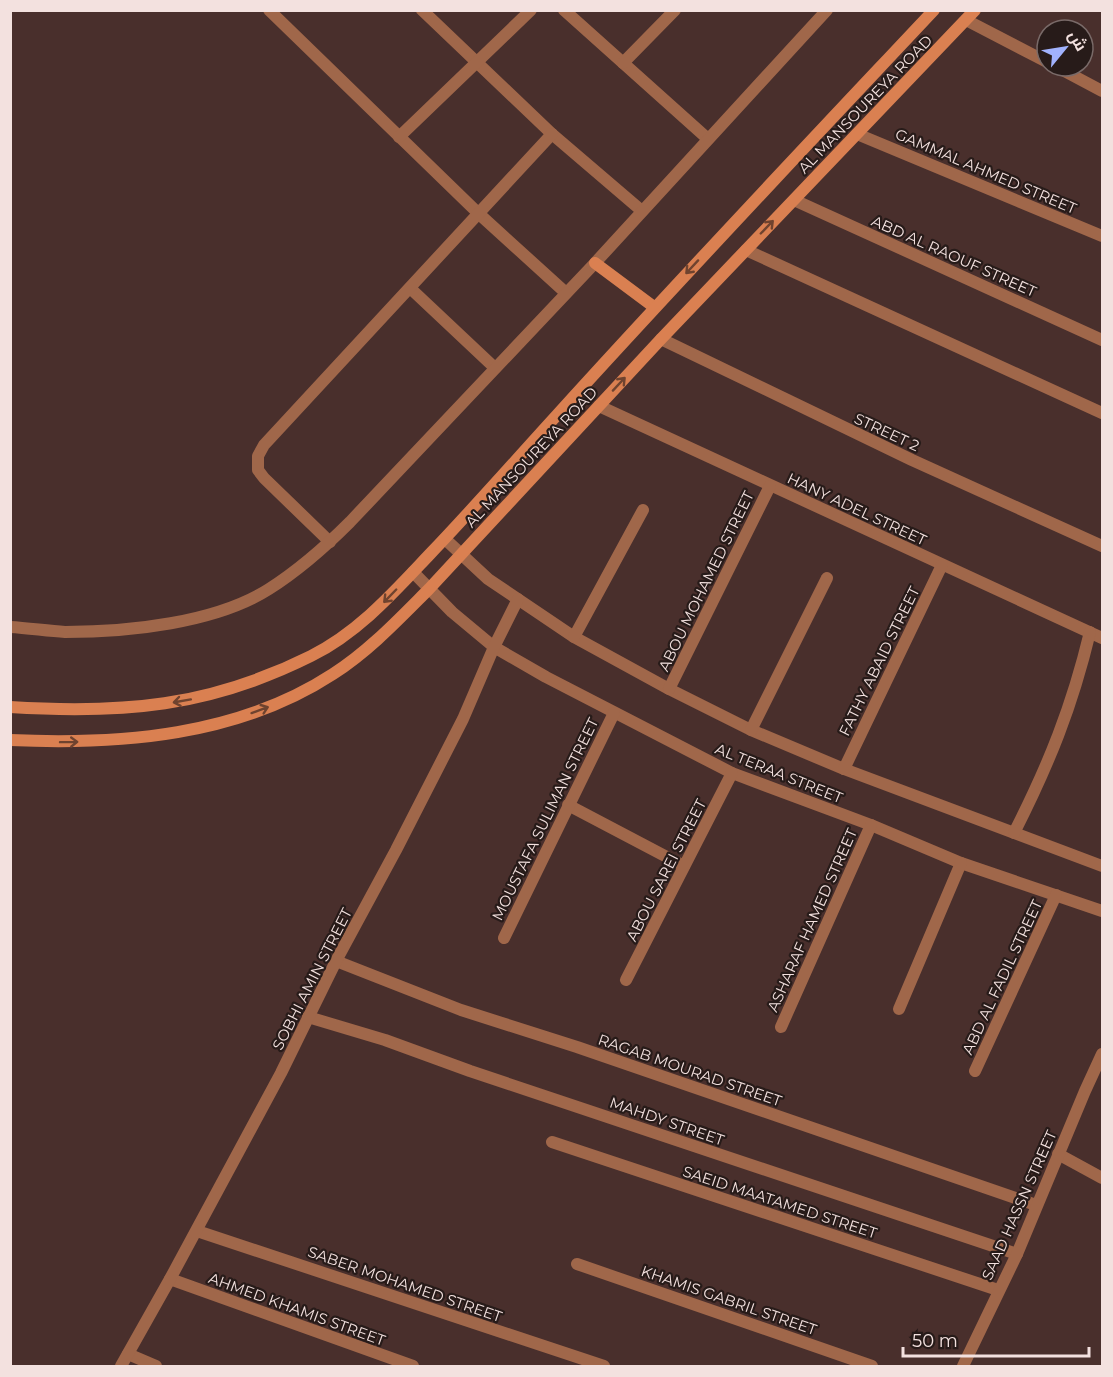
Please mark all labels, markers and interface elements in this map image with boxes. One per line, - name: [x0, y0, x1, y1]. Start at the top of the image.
- north arrow: [1035, 18, 1095, 78]
- text: ش: [1064, 27, 1091, 54]
- street label: AL MANSOUREYA ROAD: [794, 31, 936, 177]
- street label: GAMMAL AHMED STREET: [892, 124, 1080, 218]
- street label: ABD AL RAOUF STREET: [869, 211, 1040, 301]
- one-way arrow: [760, 220, 775, 235]
- one-way arrow: [685, 259, 699, 274]
- one-way arrow: [612, 377, 626, 392]
- street label: AL MANSOUREYA ROAD: [461, 383, 601, 531]
- street label: STREET 2: [851, 409, 923, 455]
- street label: HANY ADEL STREET: [784, 468, 930, 550]
- street label: ABOU MOHAMED STREET: [654, 487, 758, 674]
- street label: FATHY ABAID STREET: [834, 583, 924, 739]
- one-way arrow: [383, 589, 397, 604]
- one-way arrow: [172, 696, 192, 707]
- one-way arrow: [250, 703, 269, 714]
- street label: MOUSTAFA SULIMAN STREET: [488, 714, 603, 924]
- one-way arrow: [58, 736, 78, 747]
- street label: AL TERAA STREET: [712, 739, 846, 807]
- street label: ABOU SAREI STREET: [622, 795, 710, 944]
- street label: ASHARAF HAMED STREET: [763, 825, 861, 1015]
- street label: ABD AL FADIL STREET: [958, 896, 1046, 1057]
- street label: SOBHI AMIN STREET: [268, 905, 356, 1053]
- street label: RAGAB MOURAD STREET: [596, 1030, 785, 1111]
- street label: MAHDY STREET: [607, 1093, 727, 1150]
- street label: SAAD HASSN STREET: [977, 1127, 1061, 1283]
- street label: SAEID MAATAMED STREET: [681, 1162, 880, 1243]
- street label: SABER MOHAMED STREET: [306, 1242, 505, 1326]
- street label: KHAMIS GABRIL STREET: [639, 1261, 820, 1339]
- street label: AHMED KHAMIS STREET: [206, 1268, 388, 1350]
- scale bar: [903, 1320, 1089, 1358]
- text: 50 m: [912, 1330, 958, 1352]

